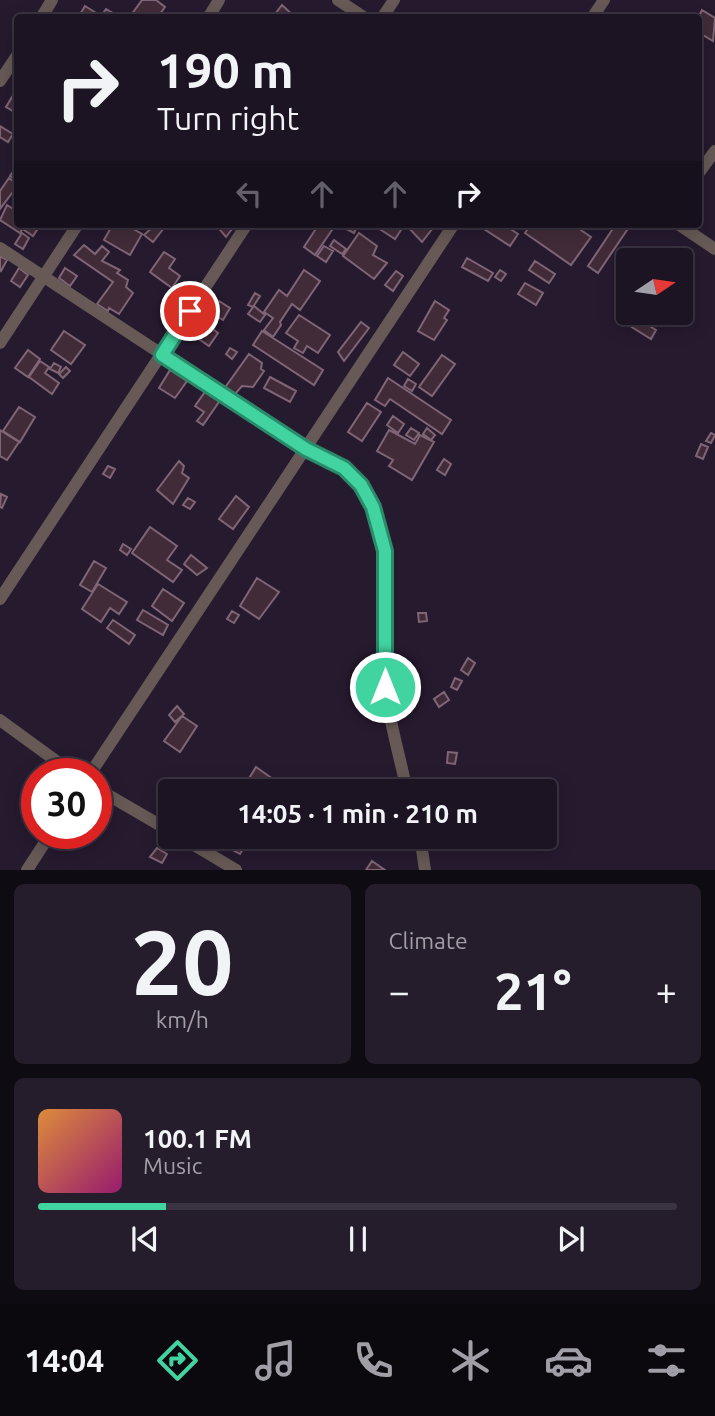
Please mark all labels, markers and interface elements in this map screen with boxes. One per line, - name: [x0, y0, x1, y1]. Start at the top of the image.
- icon: right: [42, 42, 133, 133]
- text: 190 m: [157, 42, 294, 97]
- text: Turn right: [157, 100, 299, 136]
- icon: left: [230, 175, 268, 213]
- icon: ahead: [303, 175, 341, 213]
- icon: ahead: [376, 175, 414, 213]
- icon: right: [449, 175, 487, 213]
- north arrow: [616, 248, 693, 326]
- map controls: [616, 248, 693, 325]
- pin: [160, 281, 220, 341]
- icon: arrive: [171, 292, 209, 330]
- position arrow: [348, 650, 422, 724]
- speed limit sign: 30: [21, 758, 112, 849]
- text: 14:05 · 1 min · 210 m: [237, 799, 478, 828]
- text: 20: [131, 910, 234, 1012]
- text: Climate: [389, 928, 468, 953]
- text: 21°: [494, 962, 571, 1020]
- text: −: [389, 970, 410, 1012]
- text: +: [656, 970, 677, 1012]
- text: km/h: [156, 1007, 209, 1032]
- text: 100.1 FM: [143, 1124, 252, 1153]
- text: Music: [143, 1153, 202, 1178]
- icon: previous: [126, 1220, 164, 1258]
- icon: pause: [339, 1220, 377, 1258]
- icon: next: [552, 1220, 590, 1258]
- icon: directions: [153, 1336, 202, 1385]
- icon: music: [251, 1336, 300, 1385]
- icon: phone: [349, 1336, 398, 1385]
- icon: climate: [446, 1336, 495, 1385]
- icon: car: [544, 1336, 593, 1385]
- icon: filters: [642, 1336, 691, 1385]
- text: 14:04: [24, 1342, 104, 1378]

